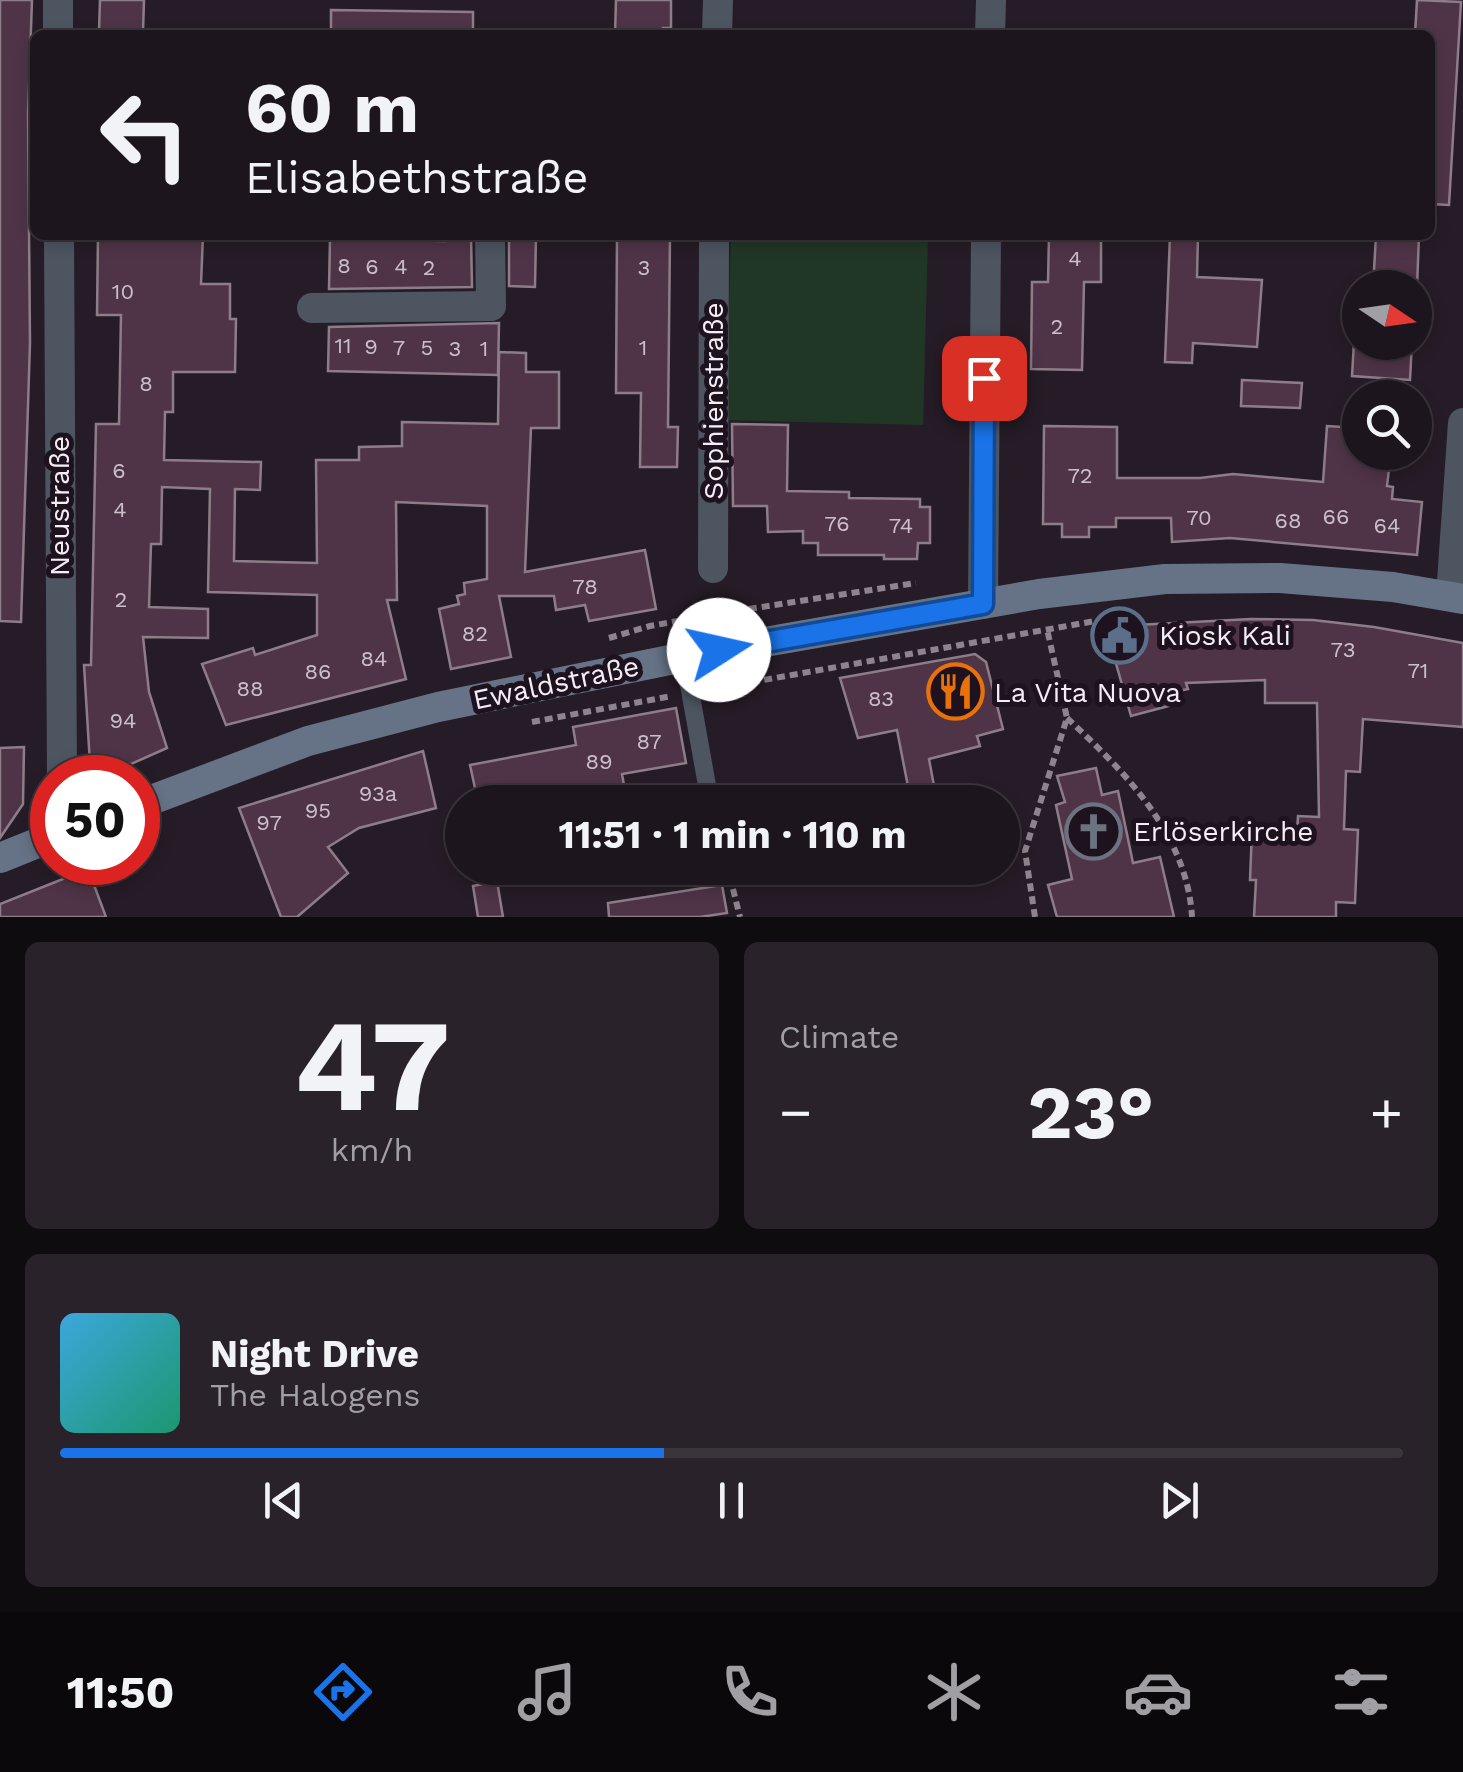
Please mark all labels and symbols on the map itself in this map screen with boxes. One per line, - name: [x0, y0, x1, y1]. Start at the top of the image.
- house number: 4: [1068, 246, 1082, 271]
- house number: 8: [337, 253, 351, 278]
- house number: 6: [365, 254, 379, 279]
- house number: 4: [394, 254, 408, 279]
- house number: 2: [423, 255, 435, 280]
- house number: 3: [638, 255, 650, 280]
- north arrow: [1342, 270, 1432, 360]
- house number: 10: [112, 279, 134, 304]
- street label: Sophienstraße: [697, 302, 730, 500]
- house number: 2: [1051, 314, 1063, 339]
- house number: 11: [334, 333, 352, 358]
- house number: 9: [364, 334, 378, 359]
- house number: 7: [393, 335, 405, 360]
- house number: 5: [421, 335, 433, 360]
- house number: 1: [639, 335, 647, 360]
- house number: 3: [449, 336, 461, 361]
- house number: 1: [480, 336, 488, 361]
- pin: [942, 336, 1027, 421]
- house number: 8: [139, 371, 153, 396]
- street label: Neustraße: [43, 436, 76, 576]
- house number: 6: [112, 458, 126, 483]
- house number: 72: [1067, 463, 1093, 488]
- house number: 4: [113, 497, 127, 522]
- house number: 66: [1323, 504, 1349, 529]
- house number: 70: [1186, 505, 1212, 530]
- house number: 68: [1275, 508, 1301, 533]
- house number: 76: [824, 511, 850, 536]
- house number: 74: [889, 513, 913, 538]
- house number: 64: [1374, 513, 1400, 538]
- house number: 78: [572, 574, 598, 599]
- house number: 2: [115, 587, 127, 612]
- position arrow: [667, 598, 771, 702]
- public building icon: Kiosk Kali: [1090, 605, 1150, 665]
- place label: Kiosk Kali: [1159, 619, 1291, 652]
- house number: 82: [462, 621, 488, 646]
- house number: 73: [1330, 637, 1356, 662]
- house number: 84: [361, 646, 388, 671]
- street label: Ewaldstraße: [470, 649, 642, 717]
- house number: 71: [1408, 658, 1428, 683]
- house number: 86: [305, 659, 331, 684]
- restaurant icon: La Vita Nuova: [925, 662, 985, 722]
- house number: 88: [236, 676, 264, 701]
- place label: La Vita Nuova: [994, 676, 1181, 709]
- house number: 83: [868, 686, 894, 711]
- house number: 94: [109, 708, 137, 733]
- house number: 87: [636, 729, 662, 754]
- house number: 89: [585, 749, 613, 774]
- speed limit sign: 50: [30, 755, 160, 885]
- house number: 93a: [359, 781, 397, 806]
- house number: 95: [305, 798, 331, 823]
- church icon: Erlöserkirche: [1064, 801, 1124, 861]
- house number: 97: [256, 810, 282, 835]
- place label: Erlöserkirche: [1133, 815, 1313, 848]

